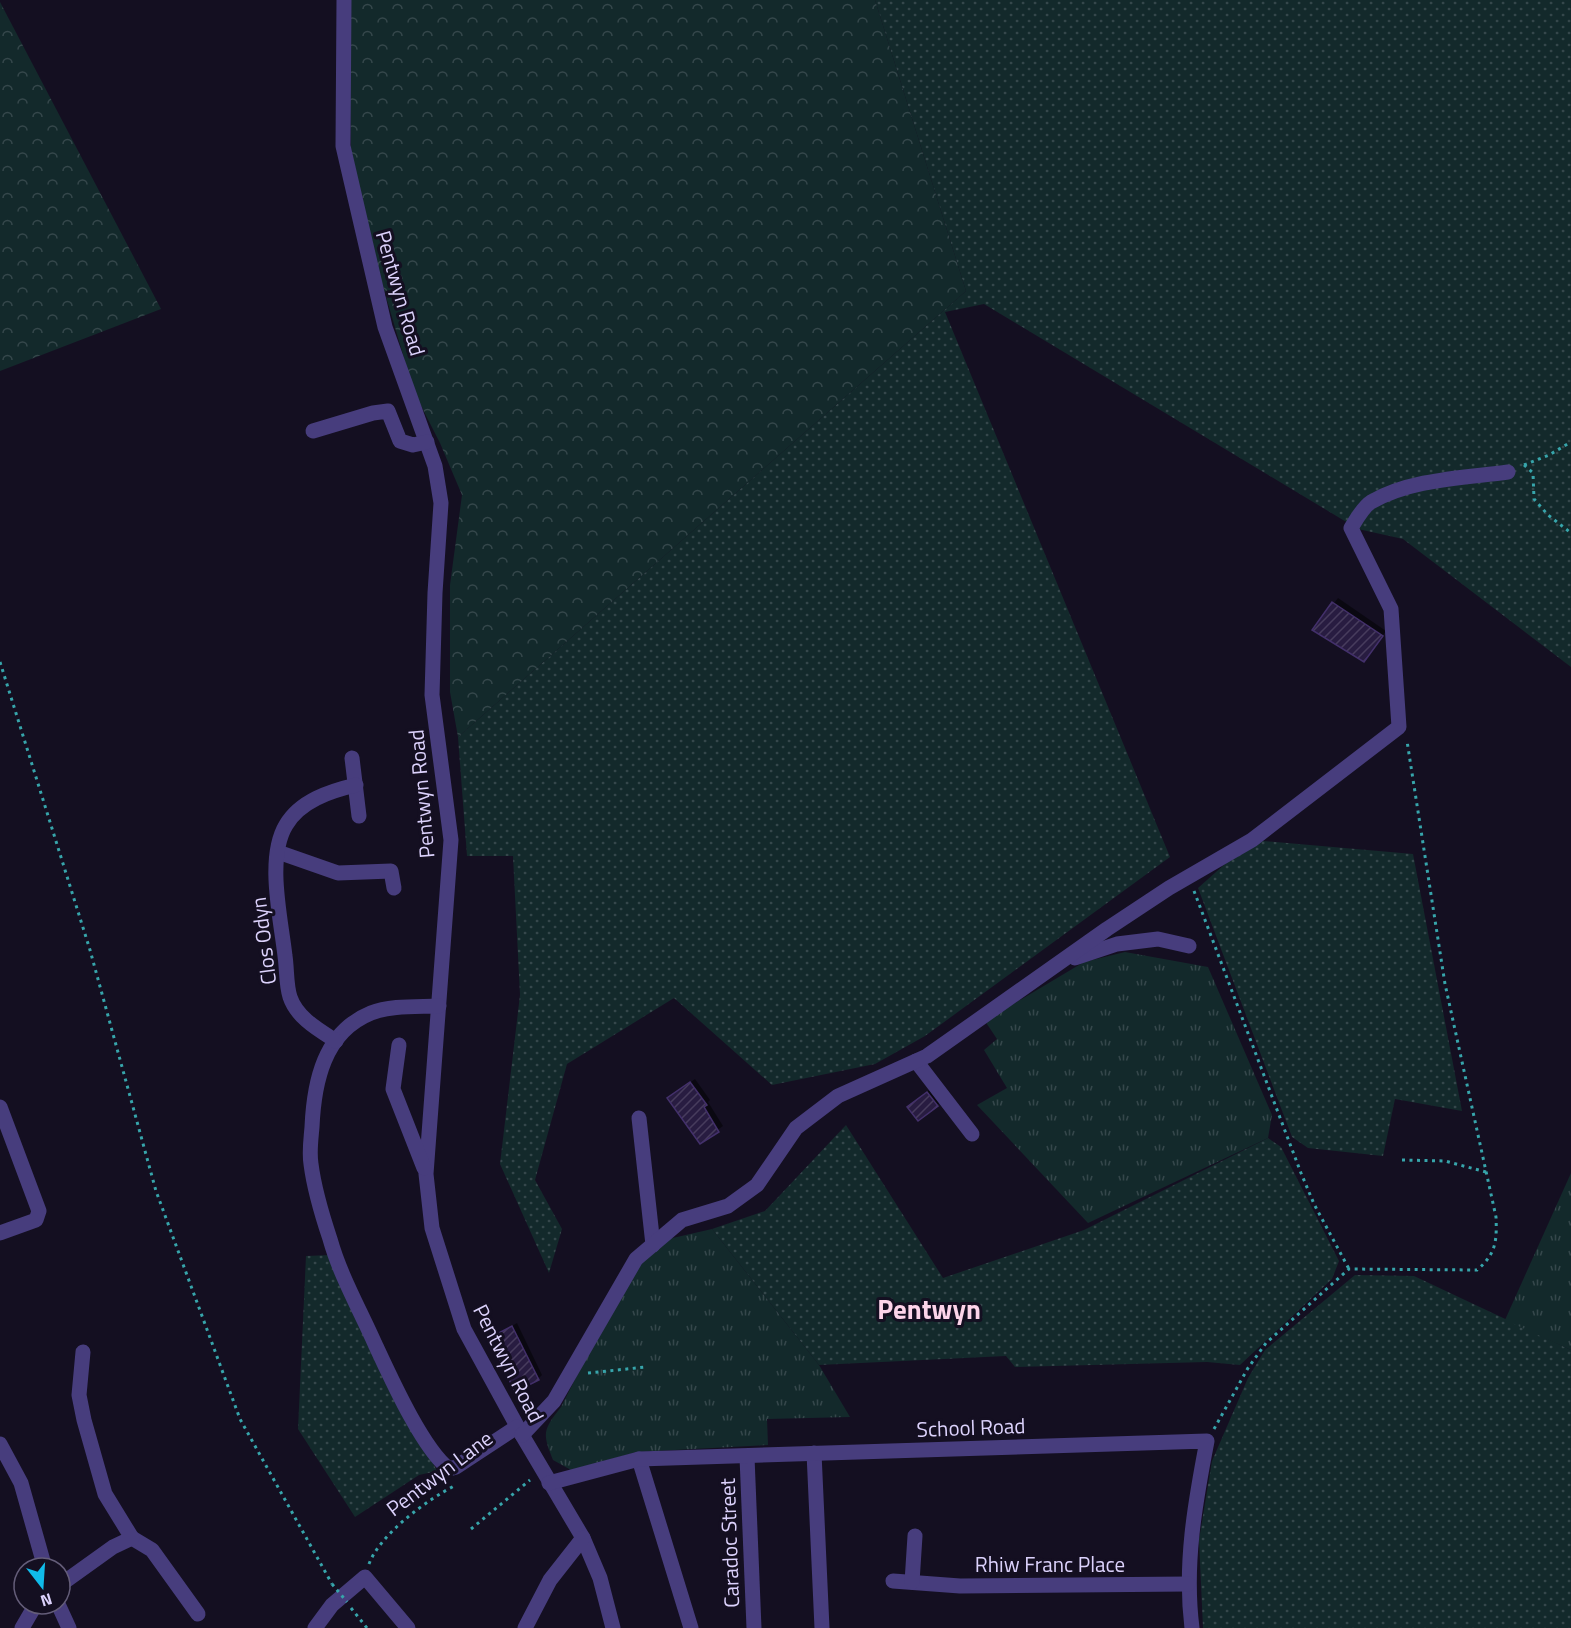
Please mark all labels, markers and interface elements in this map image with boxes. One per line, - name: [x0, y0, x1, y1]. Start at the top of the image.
- street label: Pentwyn Road: [368, 227, 434, 359]
- street label: Pentwyn Road: [399, 728, 443, 860]
- street label: Clos Odyn: [242, 895, 284, 987]
- district label: Pentwyn: [877, 1288, 981, 1329]
- street label: Pentwyn Road: [465, 1298, 553, 1428]
- street label: School Road: [916, 1409, 1026, 1445]
- street label: Pentwyn Lane: [379, 1422, 499, 1524]
- street label: Caradoc Street: [711, 1477, 747, 1608]
- street label: Rhiw Franc Place: [975, 1548, 1125, 1580]
- north arrow: [12, 1556, 72, 1616]
- text: N: [38, 1587, 55, 1613]

